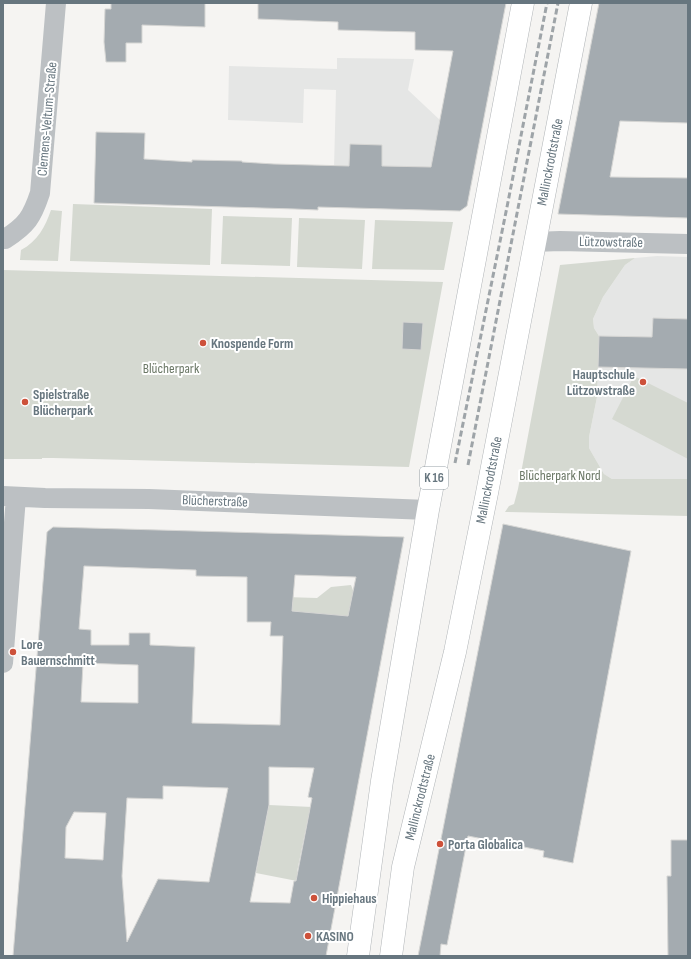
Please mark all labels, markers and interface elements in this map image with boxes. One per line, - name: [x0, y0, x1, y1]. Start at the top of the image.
- street label: Clemens-Veltum-Straße: [34, 61, 60, 177]
- street label: Mallinckrodtstraße: [533, 117, 567, 207]
- street label: Lützowstraße: [579, 233, 643, 251]
- place label: Knospende Form: [211, 335, 293, 352]
- marker: Knospende Form: [198, 338, 208, 348]
- park label: Blücherpark: [143, 360, 200, 377]
- place label: Hauptschule Lützowstraße: [567, 366, 635, 399]
- marker: Hauptschule Lützowstraße: [638, 377, 648, 387]
- place label: Spielstraße Blücherpark: [33, 386, 93, 419]
- marker: Spielstraße Blücherpark: [20, 397, 30, 407]
- street label: Mallinckrodtstraße: [472, 435, 506, 525]
- road number: K 16: [420, 467, 448, 489]
- park label: Blücherpark Nord: [519, 467, 601, 484]
- street label: Blücherstraße: [182, 491, 248, 511]
- place label: Lore Bauernschmitt: [21, 636, 95, 669]
- marker: Lore Bauernschmitt: [8, 647, 18, 657]
- street label: Mallinckrodtstraße: [401, 752, 439, 842]
- place label: Porta Globalica: [448, 836, 523, 853]
- marker: Porta Globalica: [435, 839, 445, 849]
- place label: Hippiehaus: [322, 890, 377, 907]
- marker: Hippiehaus: [309, 893, 319, 903]
- place label: KASINO: [316, 928, 354, 945]
- marker: KASINO: [303, 931, 313, 941]

